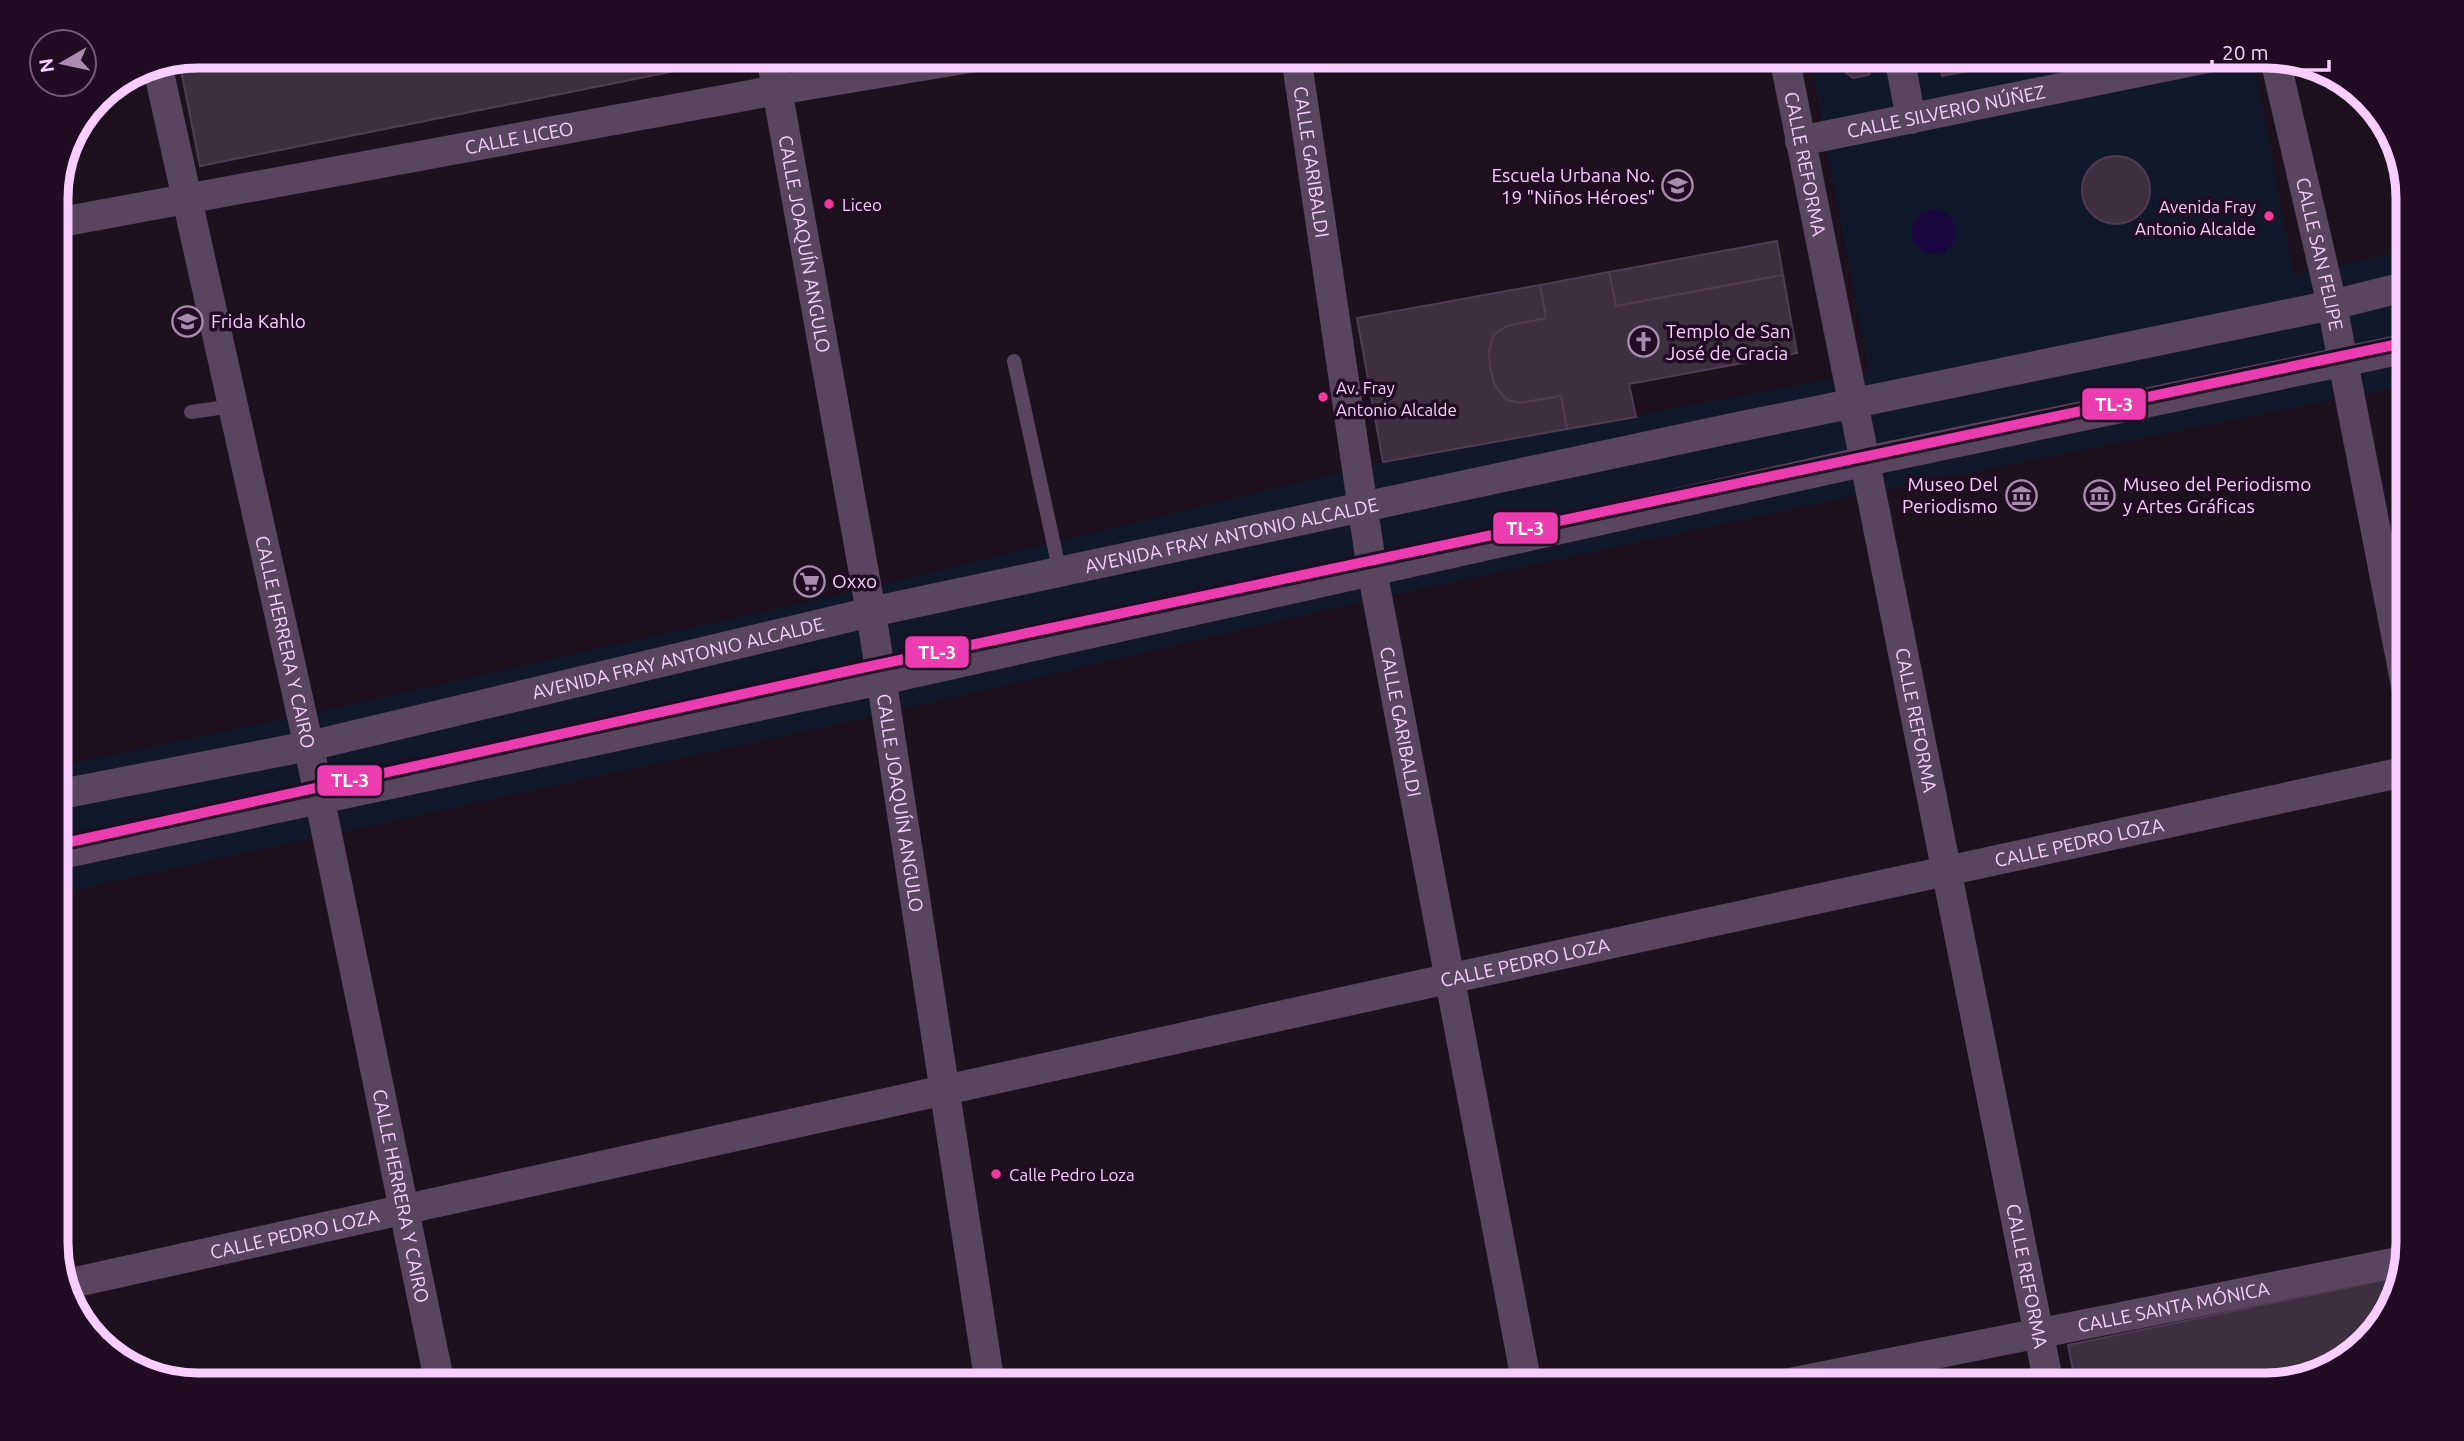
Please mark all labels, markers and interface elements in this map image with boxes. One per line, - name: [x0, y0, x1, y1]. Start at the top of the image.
- north arrow: [28, 28, 98, 98]
- scale bar: [2212, 28, 2329, 72]
- text: 20 m: [2222, 40, 2269, 64]
- text: N: [34, 57, 58, 74]
- street label: CALLE SILVERIO NÚÑEZ: [1845, 80, 2047, 142]
- street label: CALLE GARIBALDI: [1290, 85, 1334, 239]
- street label: CALLE REFORMA: [1780, 90, 1831, 239]
- street label: CALLE LICEO: [463, 117, 575, 158]
- street label: CALLE JOAQUÍN ANGULO: [774, 133, 835, 355]
- place label: Escuela Urbana No. 19 "Niños Héroes": [1491, 164, 1655, 208]
- school or university icon: Escuela Urbana No. 19 "Niños Héroes": [1661, 169, 1695, 203]
- street label: CALLE SAN FELIPE: [2292, 175, 2348, 332]
- place label: Liceo: [842, 195, 882, 214]
- marker: Liceo: [822, 197, 836, 211]
- place label: Avenida Fray Antonio Alcalde: [2135, 197, 2256, 238]
- marker: Avenida Fray Antonio Alcalde: [2262, 209, 2276, 223]
- school or university icon: Frida Kahlo: [171, 304, 205, 338]
- place label: Frida Kahlo: [211, 310, 306, 332]
- place label: Templo de San José de Gracia: [1666, 320, 1791, 364]
- church icon: Templo de San José de Gracia: [1626, 325, 1660, 359]
- place label: Av. Fray Antonio Alcalde: [1336, 378, 1457, 419]
- line badge: TL-3: [2081, 387, 2147, 421]
- marker: Av. Fray Antonio Alcalde: [1316, 390, 1330, 404]
- text: TL-3: [2095, 393, 2133, 415]
- place label: Museo Del Periodismo: [1902, 473, 1998, 517]
- place label: Museo del Periodismo y Artes Gráficas: [2123, 473, 2311, 517]
- museum icon: Museo Del Periodismo: [2004, 478, 2038, 512]
- museum icon: Museo del Periodismo y Artes Gráficas: [2083, 478, 2117, 512]
- street label: AVENIDA FRAY ANTONIO ALCALDE: [1083, 493, 1380, 577]
- line badge: TL-3: [1492, 511, 1559, 545]
- text: TL-3: [1506, 517, 1544, 539]
- street label: CALLE HERRERA Y CAIRO: [251, 533, 320, 750]
- supermarket icon: Oxxo: [792, 564, 826, 598]
- place label: Oxxo: [832, 570, 877, 592]
- street label: AVENIDA FRAY ANTONIO ALCALDE: [530, 613, 826, 703]
- line badge: TL-3: [904, 635, 970, 669]
- text: TL-3: [918, 641, 956, 663]
- street label: CALLE GARIBALDI: [1376, 645, 1426, 799]
- street label: CALLE REFORMA: [1891, 646, 1942, 795]
- street label: CALLE JOAQUÍN ANGULO: [873, 692, 928, 914]
- line badge: TL-3: [316, 764, 383, 797]
- text: TL-3: [331, 769, 369, 791]
- street label: CALLE PEDRO LOZA: [1992, 813, 2166, 871]
- street label: CALLE PEDRO LOZA: [1438, 933, 1612, 991]
- street label: CALLE HERRERA Y CAIRO: [369, 1087, 434, 1305]
- place label: Calle Pedro Loza: [1009, 1165, 1135, 1184]
- marker: Calle Pedro Loza: [989, 1167, 1003, 1181]
- street label: CALLE REFORMA: [2002, 1202, 2053, 1351]
- street label: CALLE PEDRO LOZA: [208, 1204, 382, 1263]
- street label: CALLE SANTA MÓNICA: [2075, 1277, 2272, 1336]

